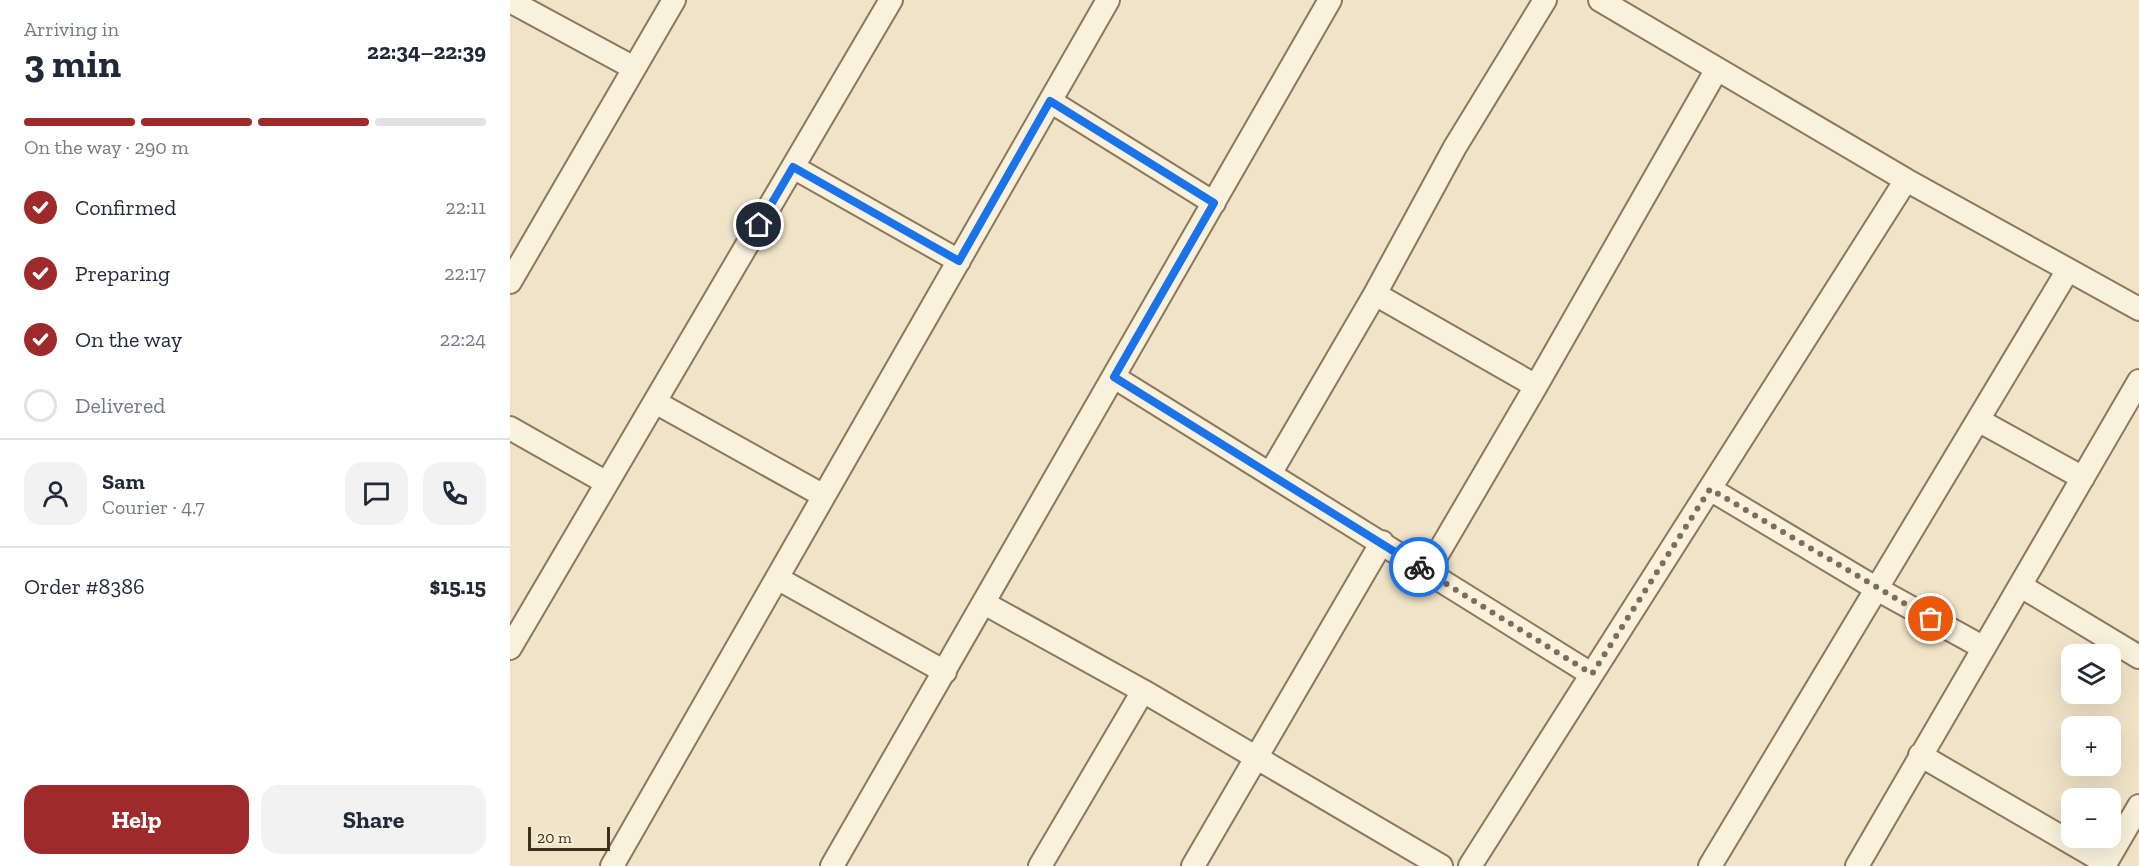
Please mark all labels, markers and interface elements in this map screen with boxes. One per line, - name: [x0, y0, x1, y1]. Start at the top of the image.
- text: Arriving in: [24, 17, 119, 41]
- text: 22:34–22:39: [367, 38, 486, 65]
- text: 3 min: [24, 40, 121, 87]
- text: On the way · 290 m: [24, 135, 189, 159]
- icon: check: [24, 191, 57, 224]
- text: Confirmed: [75, 194, 176, 221]
- text: 22:11: [446, 195, 486, 219]
- pin: [733, 199, 784, 250]
- icon: home: [742, 208, 775, 241]
- icon: check: [24, 257, 57, 290]
- text: Preparing: [75, 260, 170, 287]
- text: 22:17: [444, 261, 486, 285]
- icon: check: [24, 323, 57, 356]
- text: On the way: [75, 326, 182, 353]
- text: 22:24: [440, 327, 486, 351]
- text: Delivered: [75, 392, 165, 419]
- button: person: [24, 462, 87, 525]
- button: chat: [345, 462, 408, 525]
- button: phone: [423, 462, 486, 525]
- text: Sam: [102, 468, 145, 495]
- text: Courier · 4.7: [102, 495, 205, 519]
- courier: [1389, 537, 1449, 597]
- icon: bike: [1403, 551, 1436, 584]
- text: Order #8386: [24, 573, 145, 600]
- text: $15.15: [429, 573, 486, 600]
- pin: [1905, 593, 1956, 644]
- icon: bag: [1914, 602, 1947, 635]
- map controls: [2061, 644, 2121, 848]
- button: layers: [2061, 644, 2121, 704]
- button: +: [2061, 716, 2121, 776]
- button: Help: [24, 785, 249, 854]
- button: Share: [261, 785, 486, 854]
- button: −: [2061, 788, 2121, 848]
- scale bar: [528, 824, 610, 852]
- text: 20 m: [537, 828, 572, 847]

